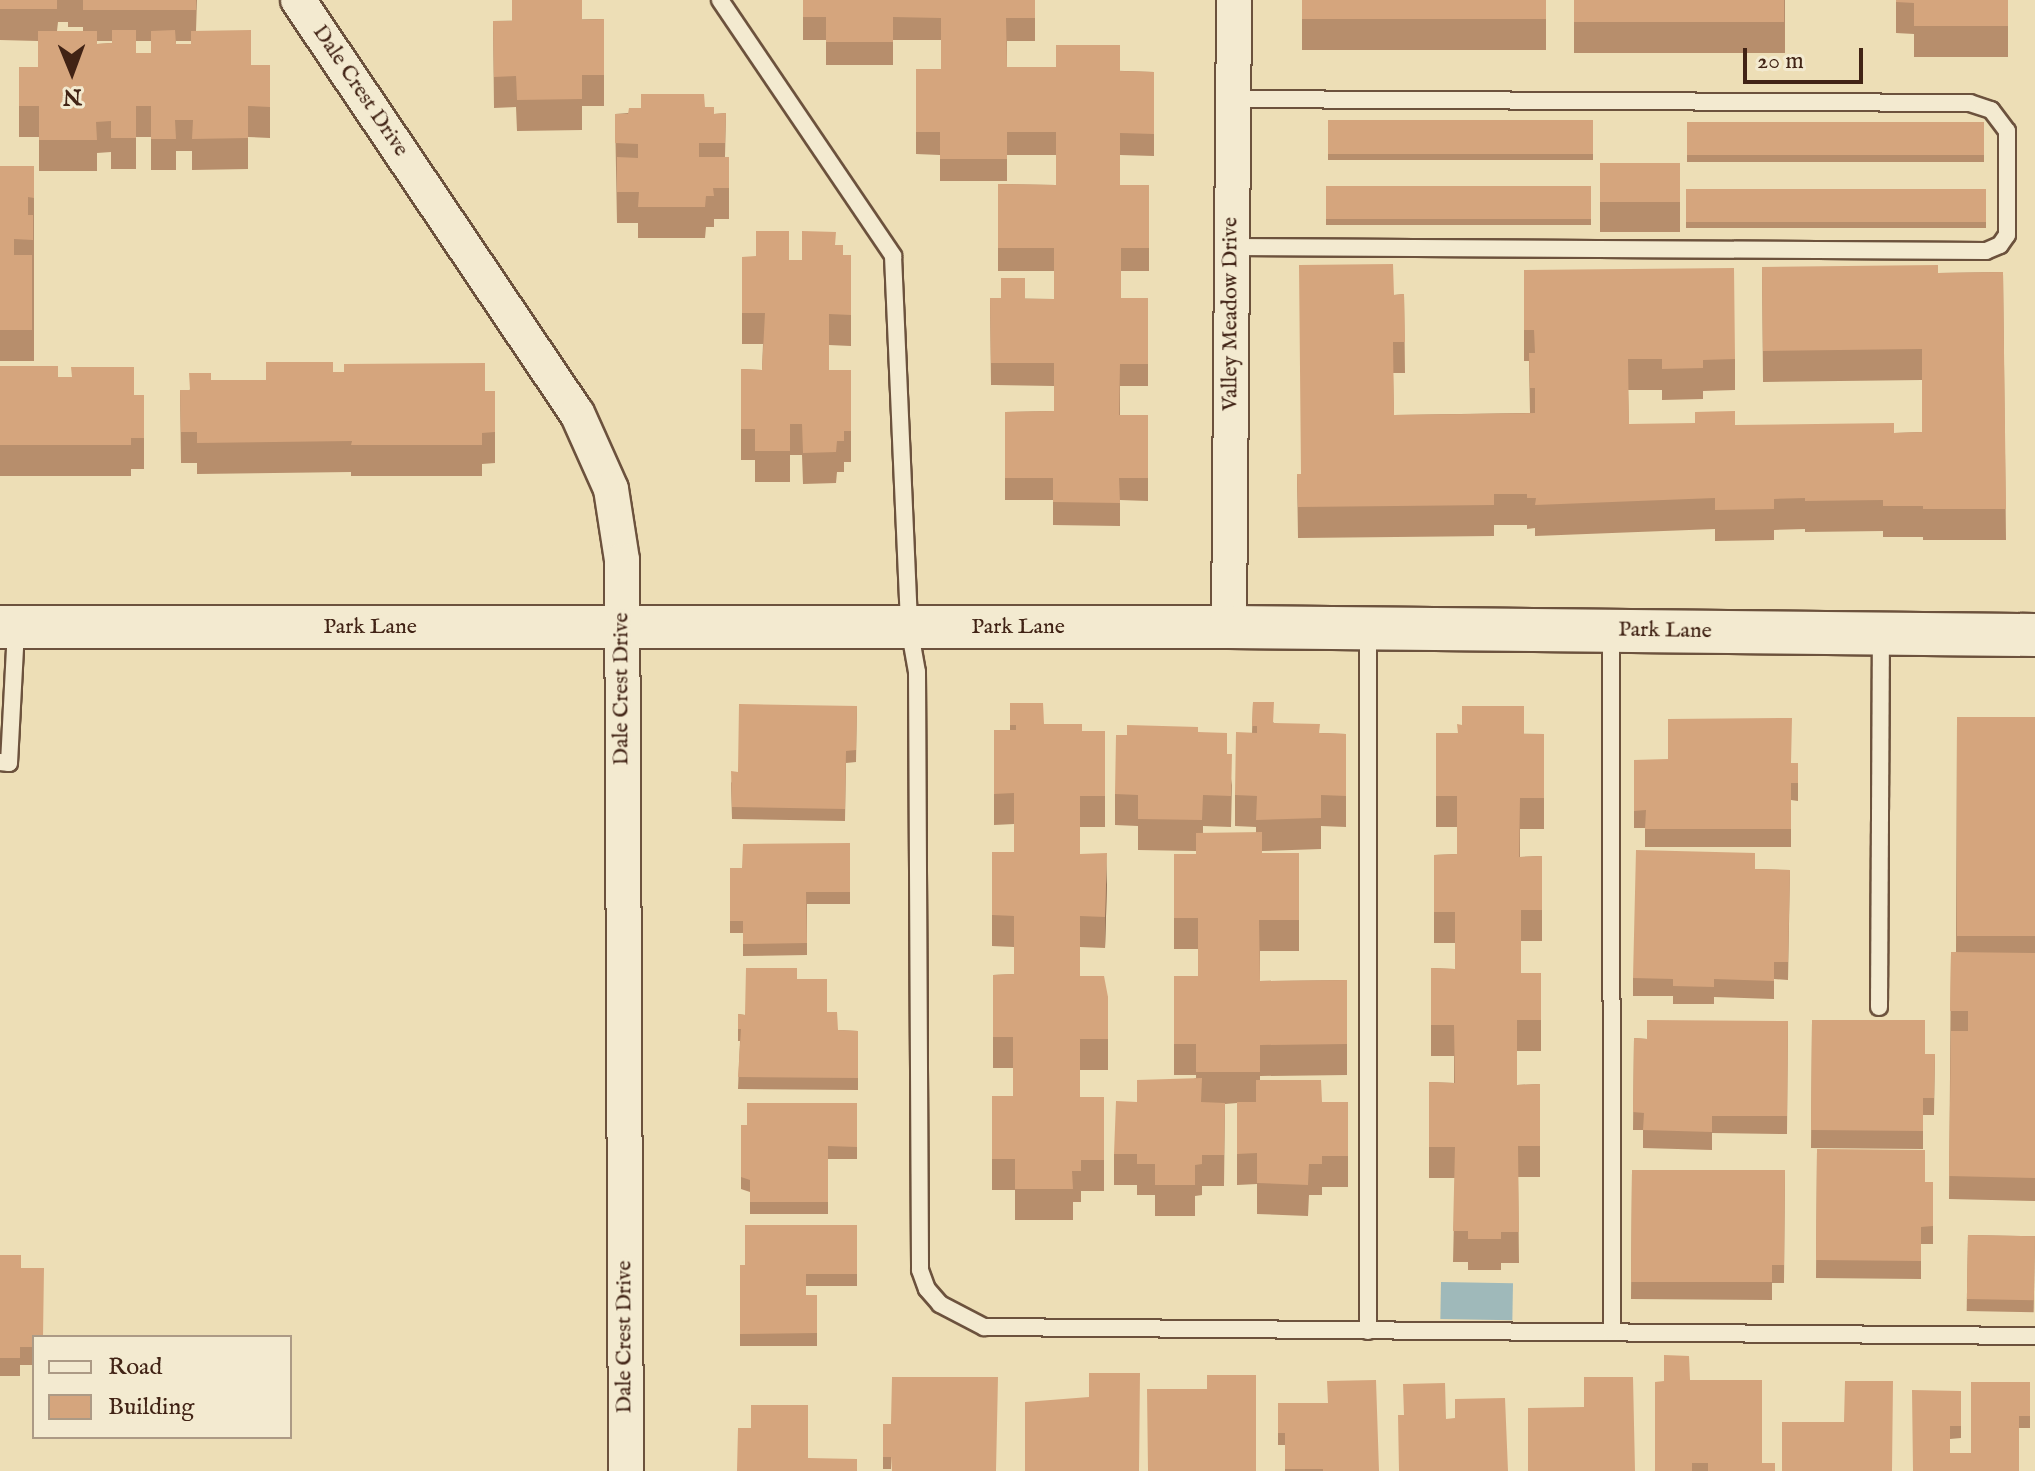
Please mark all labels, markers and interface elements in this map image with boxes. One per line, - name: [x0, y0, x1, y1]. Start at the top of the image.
- street label: Dale Crest Drive: [306, 20, 414, 162]
- north arrow: [32, 32, 112, 112]
- scale bar: [1747, 32, 1867, 82]
- text: 20 m: [1757, 46, 1804, 77]
- text: N: [63, 82, 82, 110]
- street label: Valley Meadow Drive: [1218, 217, 1244, 411]
- street label: Dale Crest Drive: [609, 612, 635, 766]
- street label: Park Lane: [323, 615, 417, 641]
- street label: Park Lane: [971, 615, 1065, 641]
- street label: Park Lane: [1618, 617, 1712, 645]
- street label: Dale Crest Drive: [612, 1260, 638, 1414]
- legend: [32, 1335, 292, 1439]
- text: Road: [108, 1352, 162, 1383]
- text: Building: [108, 1392, 194, 1423]

